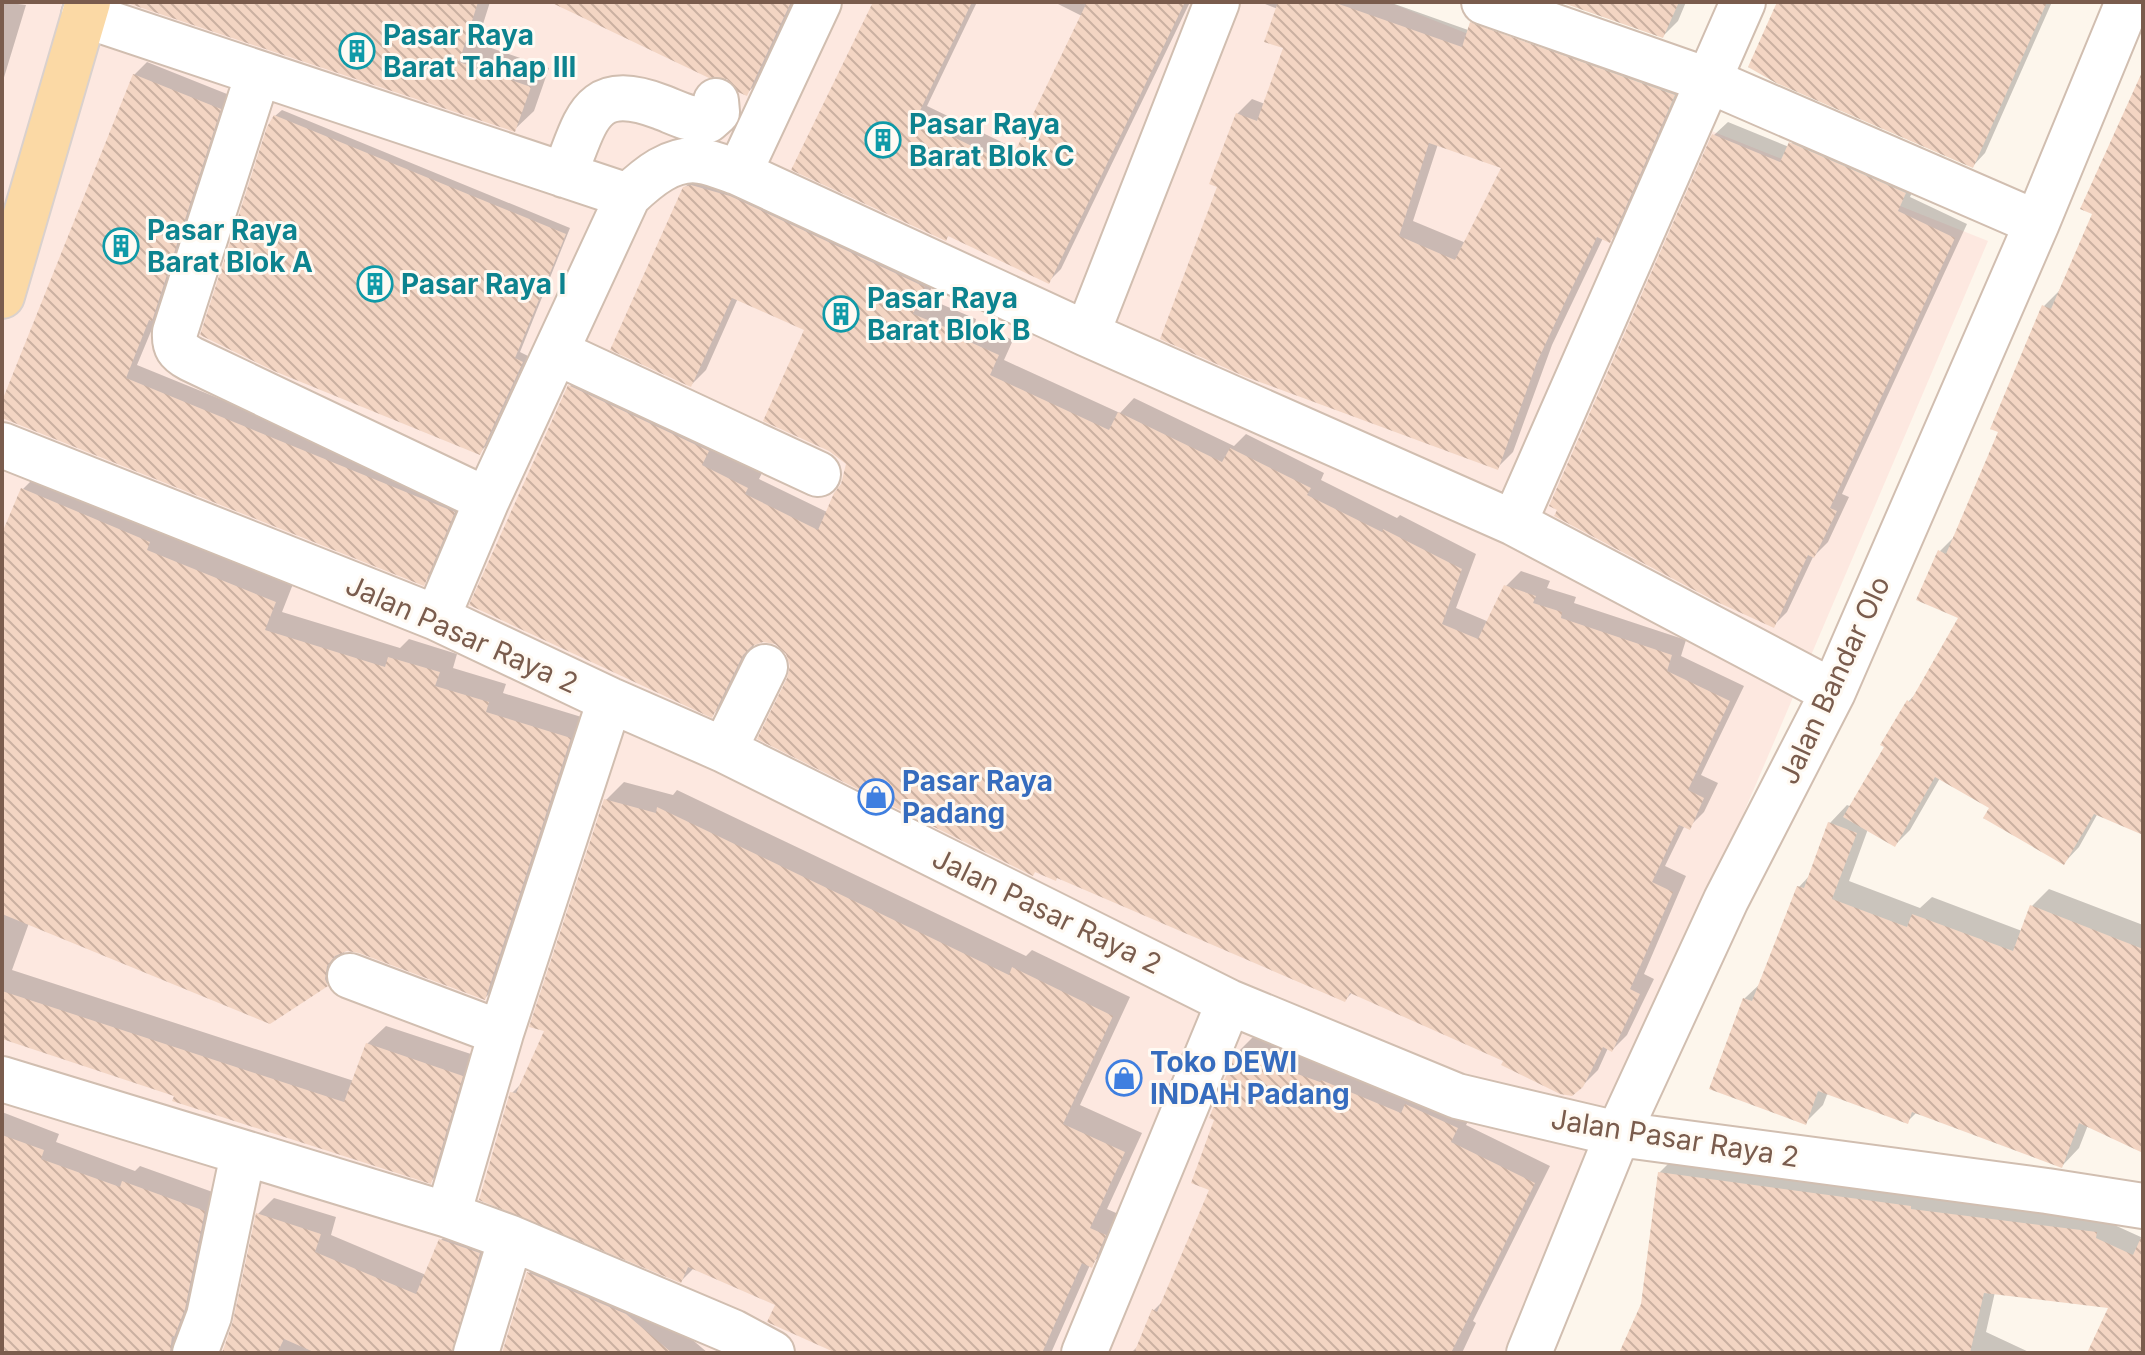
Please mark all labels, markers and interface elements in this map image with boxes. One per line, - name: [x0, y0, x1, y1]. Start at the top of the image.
- place label: Pasar Raya Barat Tahap III: [383, 18, 576, 84]
- building icon: Pasar Raya Barat Tahap III: [338, 32, 376, 70]
- place label: Pasar Raya Barat Blok C: [909, 107, 1075, 173]
- building icon: Pasar Raya Barat Blok C: [864, 121, 902, 159]
- place label: Pasar Raya Barat Blok A: [147, 213, 313, 279]
- building icon: Pasar Raya Barat Blok A: [102, 227, 140, 265]
- building icon: Pasar Raya I: [356, 265, 394, 303]
- place label: Pasar Raya I: [401, 267, 566, 301]
- place label: Pasar Raya Barat Blok B: [867, 281, 1031, 347]
- building icon: Pasar Raya Barat Blok B: [822, 295, 860, 333]
- street label: Jalan Pasar Raya 2: [341, 568, 583, 700]
- street label: Jalan Bandar Olo: [1771, 571, 1897, 789]
- place label: Pasar Raya Padang: [902, 764, 1053, 830]
- shop icon: Pasar Raya Padang: [857, 778, 895, 816]
- street label: Jalan Pasar Raya 2: [927, 841, 1167, 981]
- place label: Toko DEWI INDAH Padang: [1150, 1045, 1350, 1111]
- shop icon: Toko DEWI INDAH Padang: [1105, 1059, 1143, 1097]
- street label: Jalan Pasar Raya 2: [1549, 1102, 1801, 1174]

